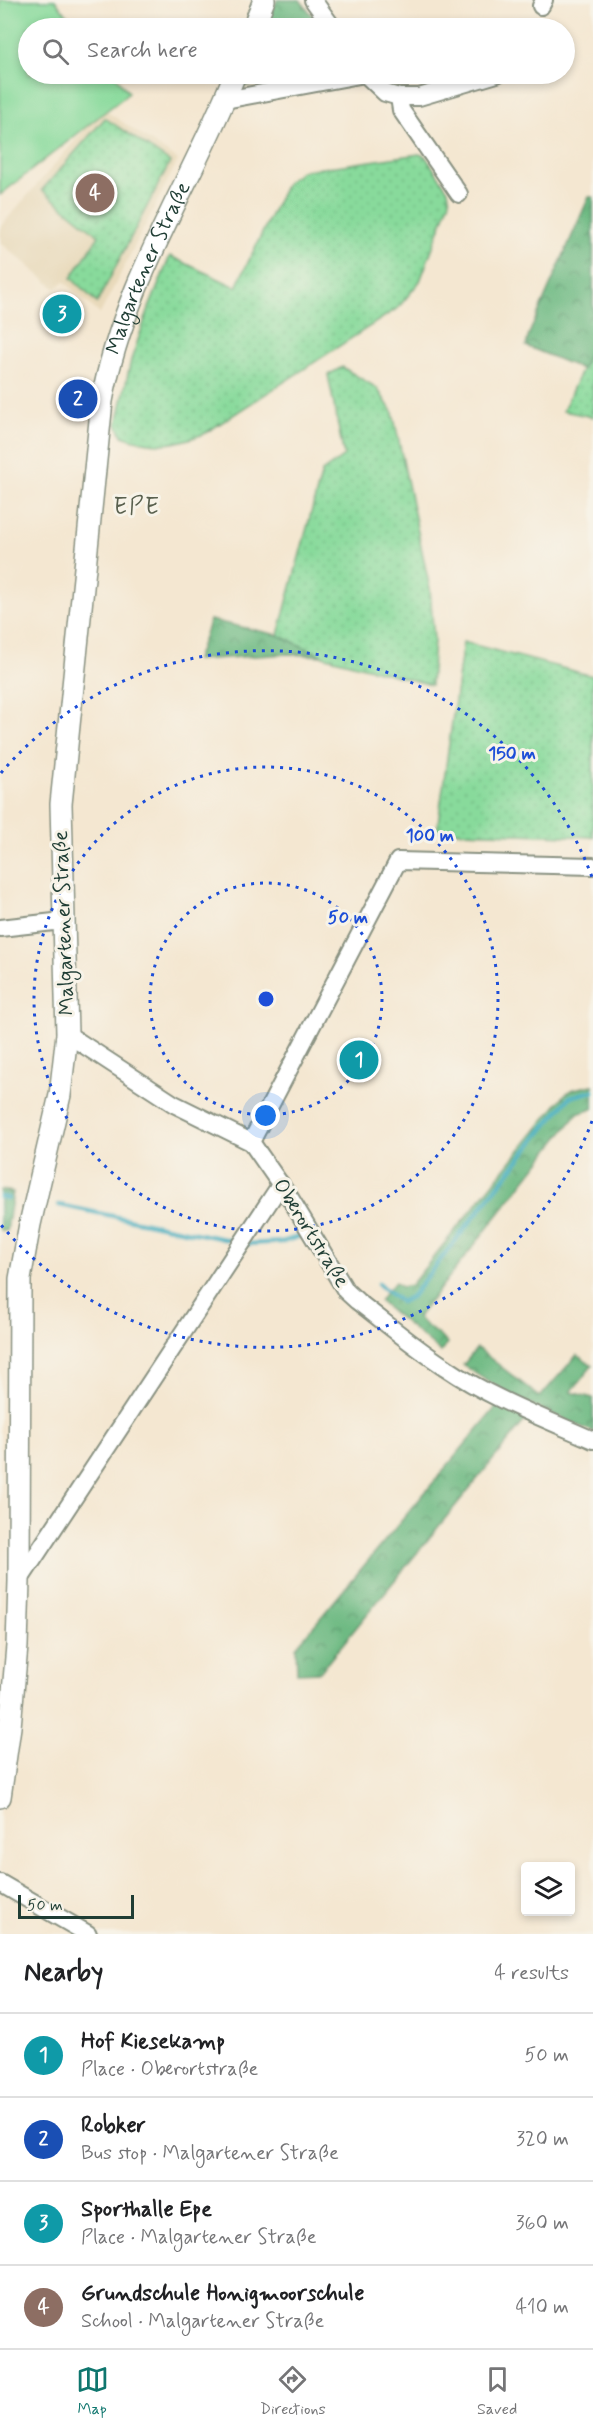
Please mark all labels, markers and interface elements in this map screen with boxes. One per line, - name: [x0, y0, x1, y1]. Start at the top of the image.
- search box: [18, 18, 575, 84]
- icon: search: [39, 35, 72, 68]
- text: Search here: [87, 37, 198, 65]
- pin: 4: [76, 170, 115, 216]
- street label: Malgartener Straße: [100, 177, 197, 358]
- pin: 3: [42, 292, 82, 336]
- pin: 2: [58, 376, 98, 422]
- district label: EPE: [114, 492, 160, 523]
- text: 150 m: [488, 742, 536, 766]
- text: 100 m: [406, 824, 454, 848]
- street label: Malgartener Straße: [47, 830, 82, 1016]
- text: 50 m: [328, 906, 368, 930]
- centre of rings: [256, 989, 276, 1009]
- pin: 1: [340, 1038, 378, 1082]
- your location: [251, 1101, 280, 1130]
- street label: Oberortstraße: [266, 1173, 356, 1293]
- map controls: [521, 1862, 575, 1916]
- button: layers: [521, 1862, 575, 1916]
- scale bar: [18, 1892, 134, 1920]
- text: 50 m: [27, 1895, 63, 1916]
- text: Nearby: [24, 1956, 103, 1990]
- text: 4 results: [494, 1960, 569, 1987]
- text: Hof Kiesekamp: [81, 2028, 225, 2056]
- text: 1: [39, 2042, 48, 2069]
- text: 50 m: [524, 2042, 569, 2069]
- text: Place · Oberortstraße: [81, 2056, 258, 2083]
- text: Robker: [81, 2112, 146, 2140]
- text: 2: [39, 2126, 48, 2153]
- text: 320 m: [516, 2126, 569, 2153]
- text: Bus stop · Malgartener Straße: [81, 2140, 339, 2167]
- text: Sporthalle Epe: [81, 2196, 212, 2224]
- text: 3: [39, 2210, 48, 2237]
- text: 360 m: [516, 2210, 569, 2237]
- text: Place · Malgartener Straße: [81, 2224, 317, 2251]
- text: Grundschule Honigmoorschule: [81, 2280, 364, 2308]
- text: 4: [38, 2294, 49, 2321]
- text: 410 m: [515, 2294, 569, 2321]
- text: School · Malgartener Straße: [81, 2308, 324, 2335]
- tab: Map: [76, 2363, 109, 2420]
- tab: Directions: [260, 2363, 326, 2420]
- tab: Saved: [477, 2363, 517, 2420]

